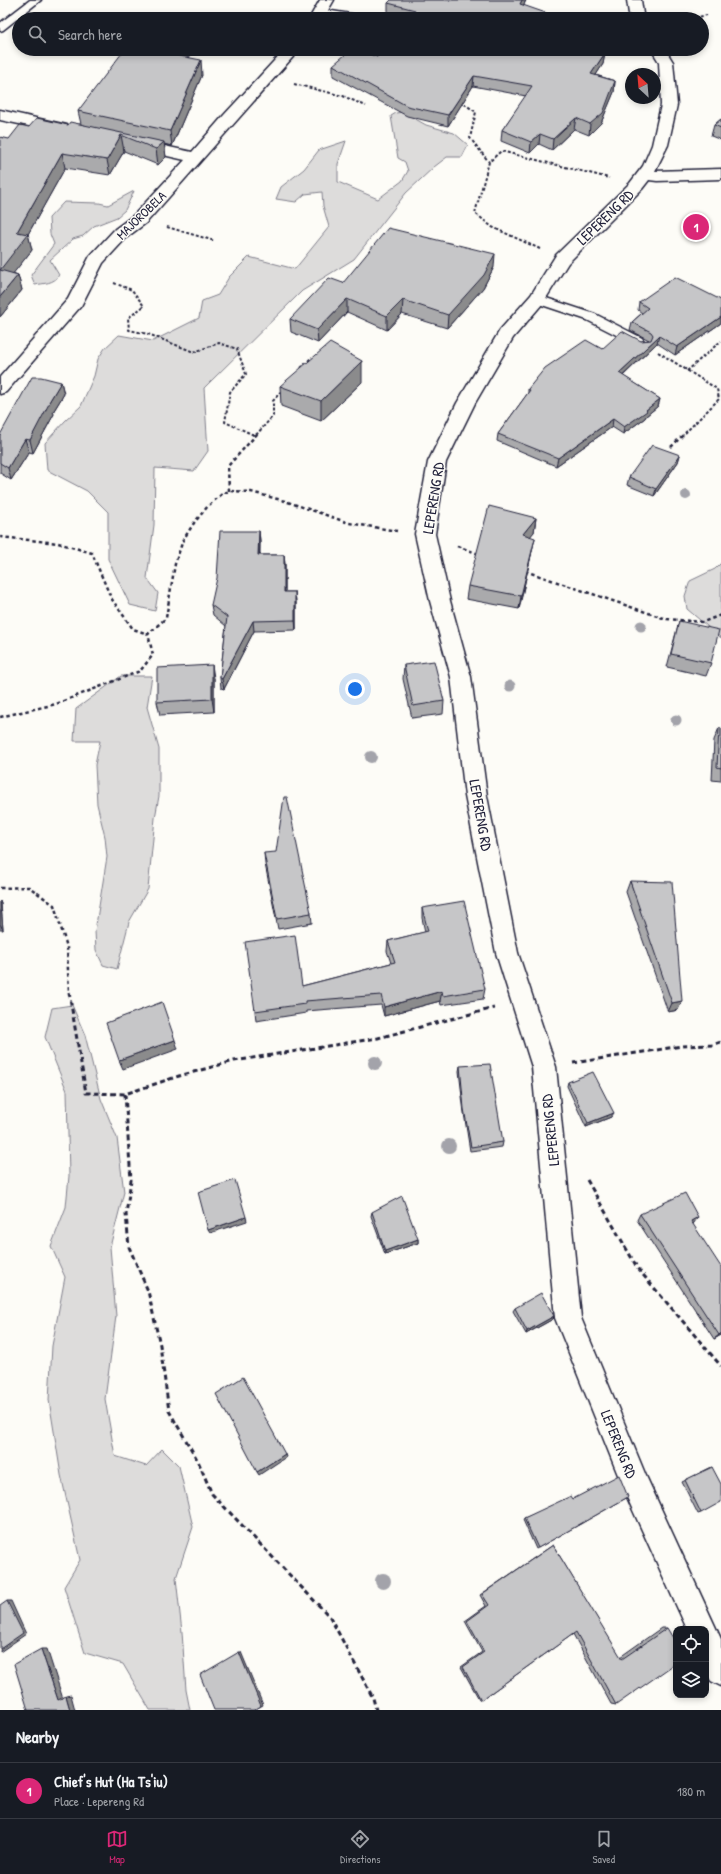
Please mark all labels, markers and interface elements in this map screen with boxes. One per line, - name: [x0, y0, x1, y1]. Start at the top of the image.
- search box: [12, 12, 709, 56]
- icon: search: [26, 23, 48, 45]
- text: Search here: [58, 24, 122, 45]
- north arrow: [625, 68, 661, 104]
- street label: LEPERENG RD: [572, 184, 639, 250]
- street label: MAJOROBELA: [112, 186, 170, 243]
- pin: 1: [683, 212, 709, 242]
- street label: LEPERENG RD: [417, 460, 449, 535]
- your location: [345, 679, 365, 699]
- street label: LEPERENG RD: [464, 778, 498, 853]
- street label: LEPERENG RD: [536, 1092, 564, 1167]
- street label: LEPERENG RD: [596, 1407, 643, 1482]
- map controls: [673, 1626, 709, 1698]
- button: locate: [673, 1626, 709, 1662]
- button: layers: [673, 1662, 709, 1698]
- text: Nearby: [16, 1725, 59, 1748]
- text: Chief's Hut (Ha Ts'iu): [54, 1771, 168, 1792]
- text: 1: [27, 1782, 31, 1800]
- text: 180 m: [677, 1782, 705, 1800]
- text: Place · Lepereng Rd: [54, 1792, 144, 1810]
- tab: Map: [106, 1828, 128, 1866]
- tab: Directions: [340, 1828, 381, 1866]
- tab: Saved: [593, 1828, 615, 1866]

